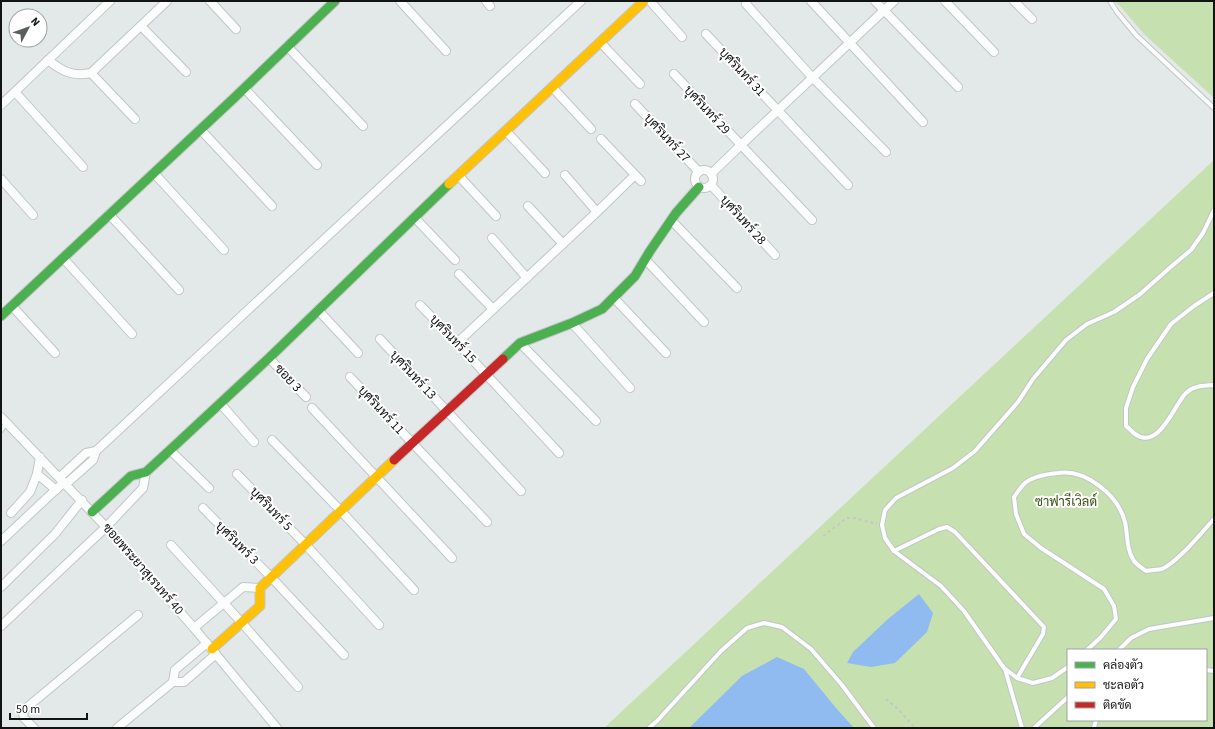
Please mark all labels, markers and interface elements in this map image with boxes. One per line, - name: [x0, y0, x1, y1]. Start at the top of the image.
- north arrow: [8, 8, 48, 48]
- text: N: [27, 14, 43, 29]
- street label: บุศรินทร์ 31: [715, 43, 770, 100]
- street label: บุศรินทร์ 29: [680, 81, 735, 138]
- street label: บุศรินทร์ 27: [640, 109, 695, 166]
- street label: บุศรินทร์ 28: [716, 191, 771, 249]
- street label: บุศรินทร์ 15: [425, 310, 481, 367]
- street label: บุศรินทร์ 13: [386, 346, 441, 403]
- street label: ซอย 3: [270, 360, 306, 396]
- street label: บุศรินทร์ 11: [354, 381, 409, 438]
- street label: บุศรินทร์ 5: [246, 482, 297, 535]
- park label: ซาฟารีเวิลด์: [1035, 492, 1097, 511]
- street label: บุศรินทร์ 3: [211, 517, 263, 569]
- street label: ซอยพระยาสุเรนทร์ 40: [98, 519, 189, 619]
- legend: [1067, 649, 1207, 721]
- text: คล่องตัว: [1103, 657, 1143, 674]
- text: ชะลอตัว: [1103, 677, 1144, 694]
- scale bar: [10, 695, 87, 721]
- text: ติดขัด: [1103, 697, 1132, 714]
- text: 50 m: [16, 701, 40, 718]

